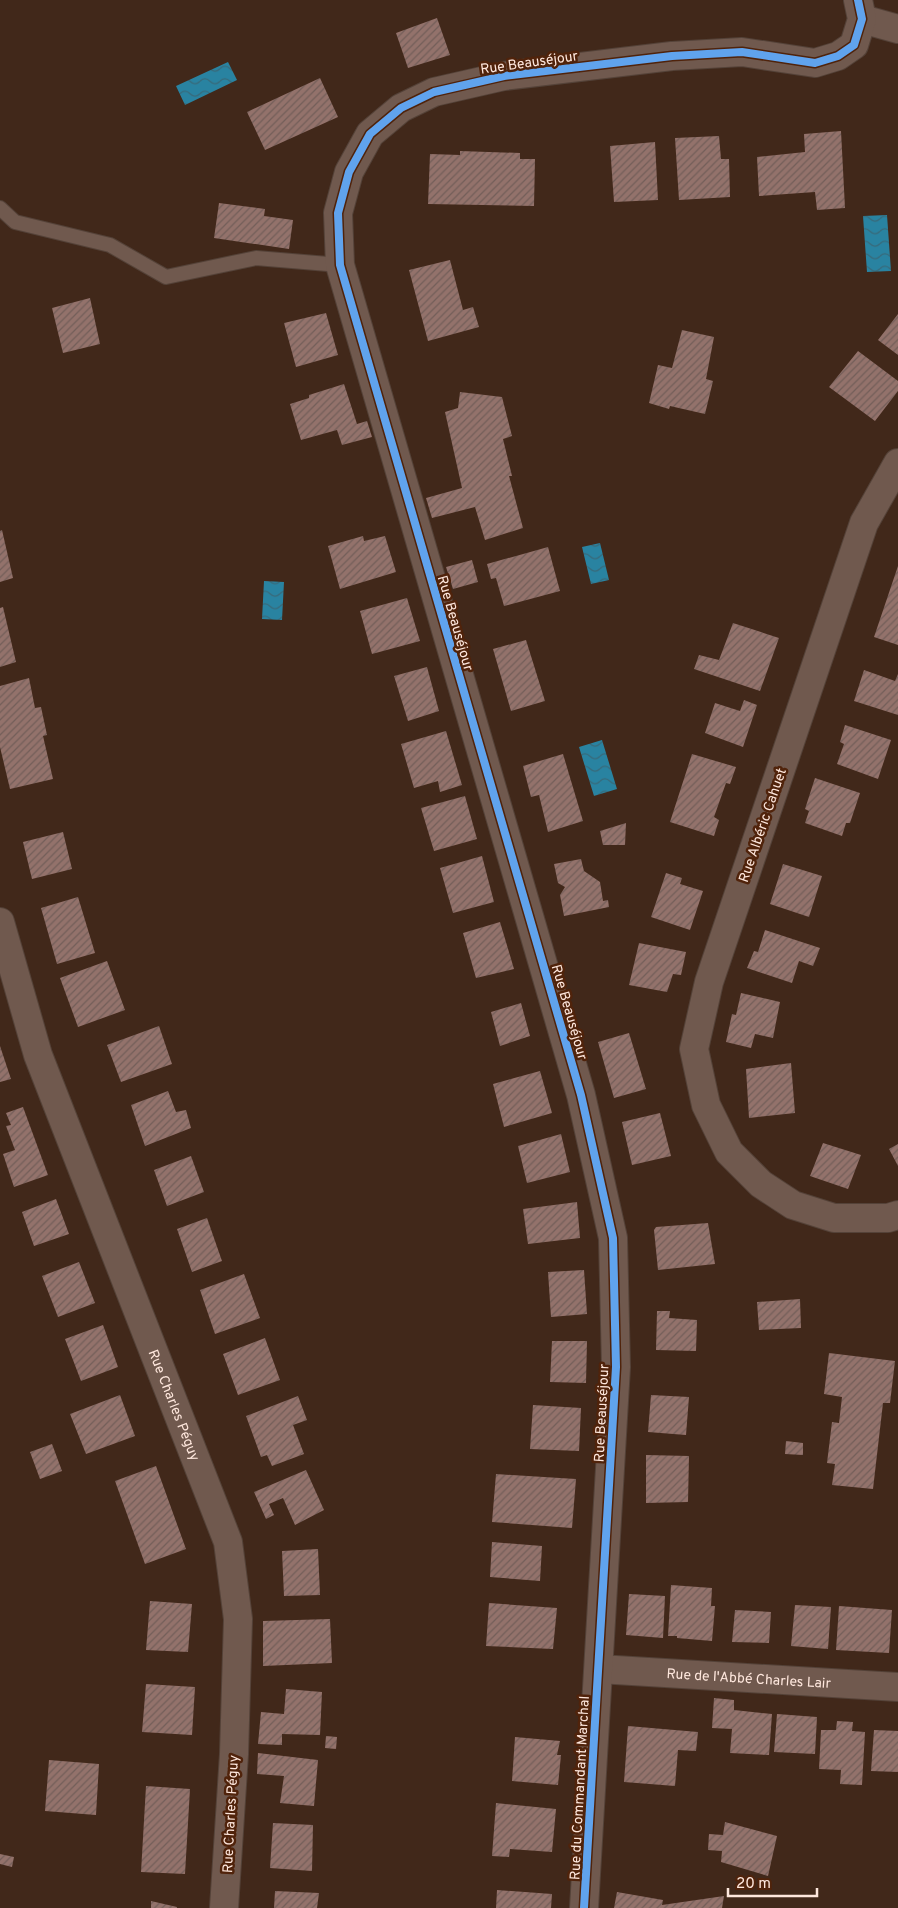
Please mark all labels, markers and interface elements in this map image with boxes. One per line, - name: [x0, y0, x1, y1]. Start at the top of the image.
- street label: Rue Beauséjour: [479, 48, 580, 79]
- street label: Rue Beauséjour: [433, 574, 476, 674]
- street label: Rue Albéric Cahuet: [736, 766, 791, 885]
- street label: Rue Beauséjour: [547, 963, 590, 1063]
- street label: Rue Charles Péguy: [144, 1347, 203, 1464]
- street label: Rue Beauséjour: [591, 1363, 614, 1463]
- street label: Rue de l'Abbé Charles Lair: [666, 1666, 832, 1693]
- street label: Rue du Commandant Marchal: [567, 1696, 594, 1881]
- street label: Rue Charles Péguy: [220, 1755, 243, 1874]
- scale bar: [728, 1866, 817, 1898]
- text: 20 m: [736, 1875, 771, 1894]

